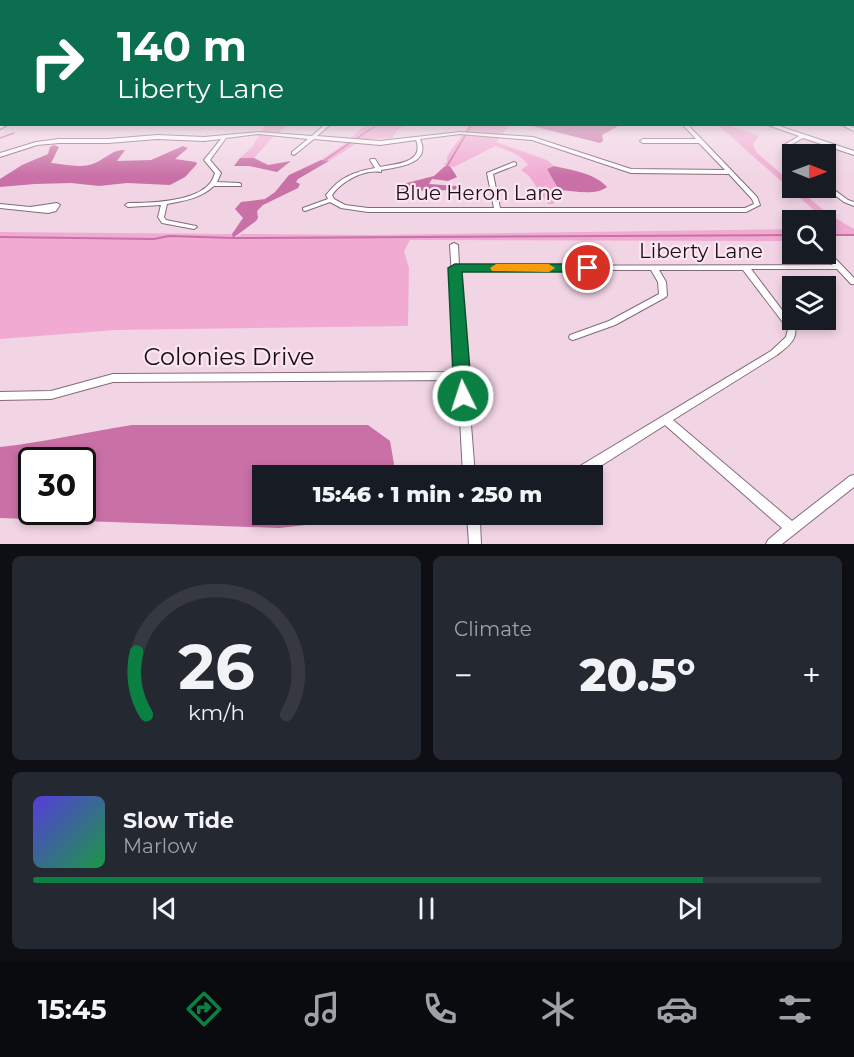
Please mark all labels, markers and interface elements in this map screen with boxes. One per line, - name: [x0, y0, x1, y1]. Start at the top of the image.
- text: 140 m: [117, 20, 247, 72]
- icon: right: [18, 24, 96, 102]
- text: Liberty Lane: [117, 72, 284, 105]
- north arrow: [782, 144, 836, 198]
- map controls: [782, 144, 836, 330]
- street label: Blue Heron Lane: [395, 181, 563, 205]
- button: search: [782, 210, 836, 264]
- street label: Liberty Lane: [639, 239, 763, 263]
- pin: [562, 242, 613, 293]
- icon: arrive: [571, 251, 604, 284]
- button: layers: [782, 276, 836, 330]
- street label: Colonies Drive: [143, 342, 315, 371]
- position arrow: [431, 364, 495, 428]
- speed limit sign: 30: [18, 447, 96, 525]
- text: 15:46 · 1 min · 250 m: [313, 481, 542, 508]
- text: Climate: [454, 617, 532, 641]
- text: 26: [178, 629, 255, 705]
- text: 20.5°: [580, 647, 695, 702]
- text: −: [454, 655, 473, 695]
- text: +: [802, 655, 821, 695]
- text: km/h: [188, 699, 245, 725]
- text: Slow Tide: [123, 807, 234, 834]
- text: Marlow: [123, 834, 197, 858]
- icon: previous: [148, 892, 181, 925]
- icon: pause: [410, 892, 443, 925]
- icon: next: [673, 892, 706, 925]
- icon: directions: [183, 988, 225, 1030]
- icon: music: [301, 988, 343, 1030]
- icon: phone: [419, 988, 461, 1030]
- icon: climate: [537, 988, 579, 1030]
- icon: car: [656, 988, 698, 1030]
- icon: filters: [774, 988, 816, 1030]
- text: 15:45: [38, 993, 107, 1026]

